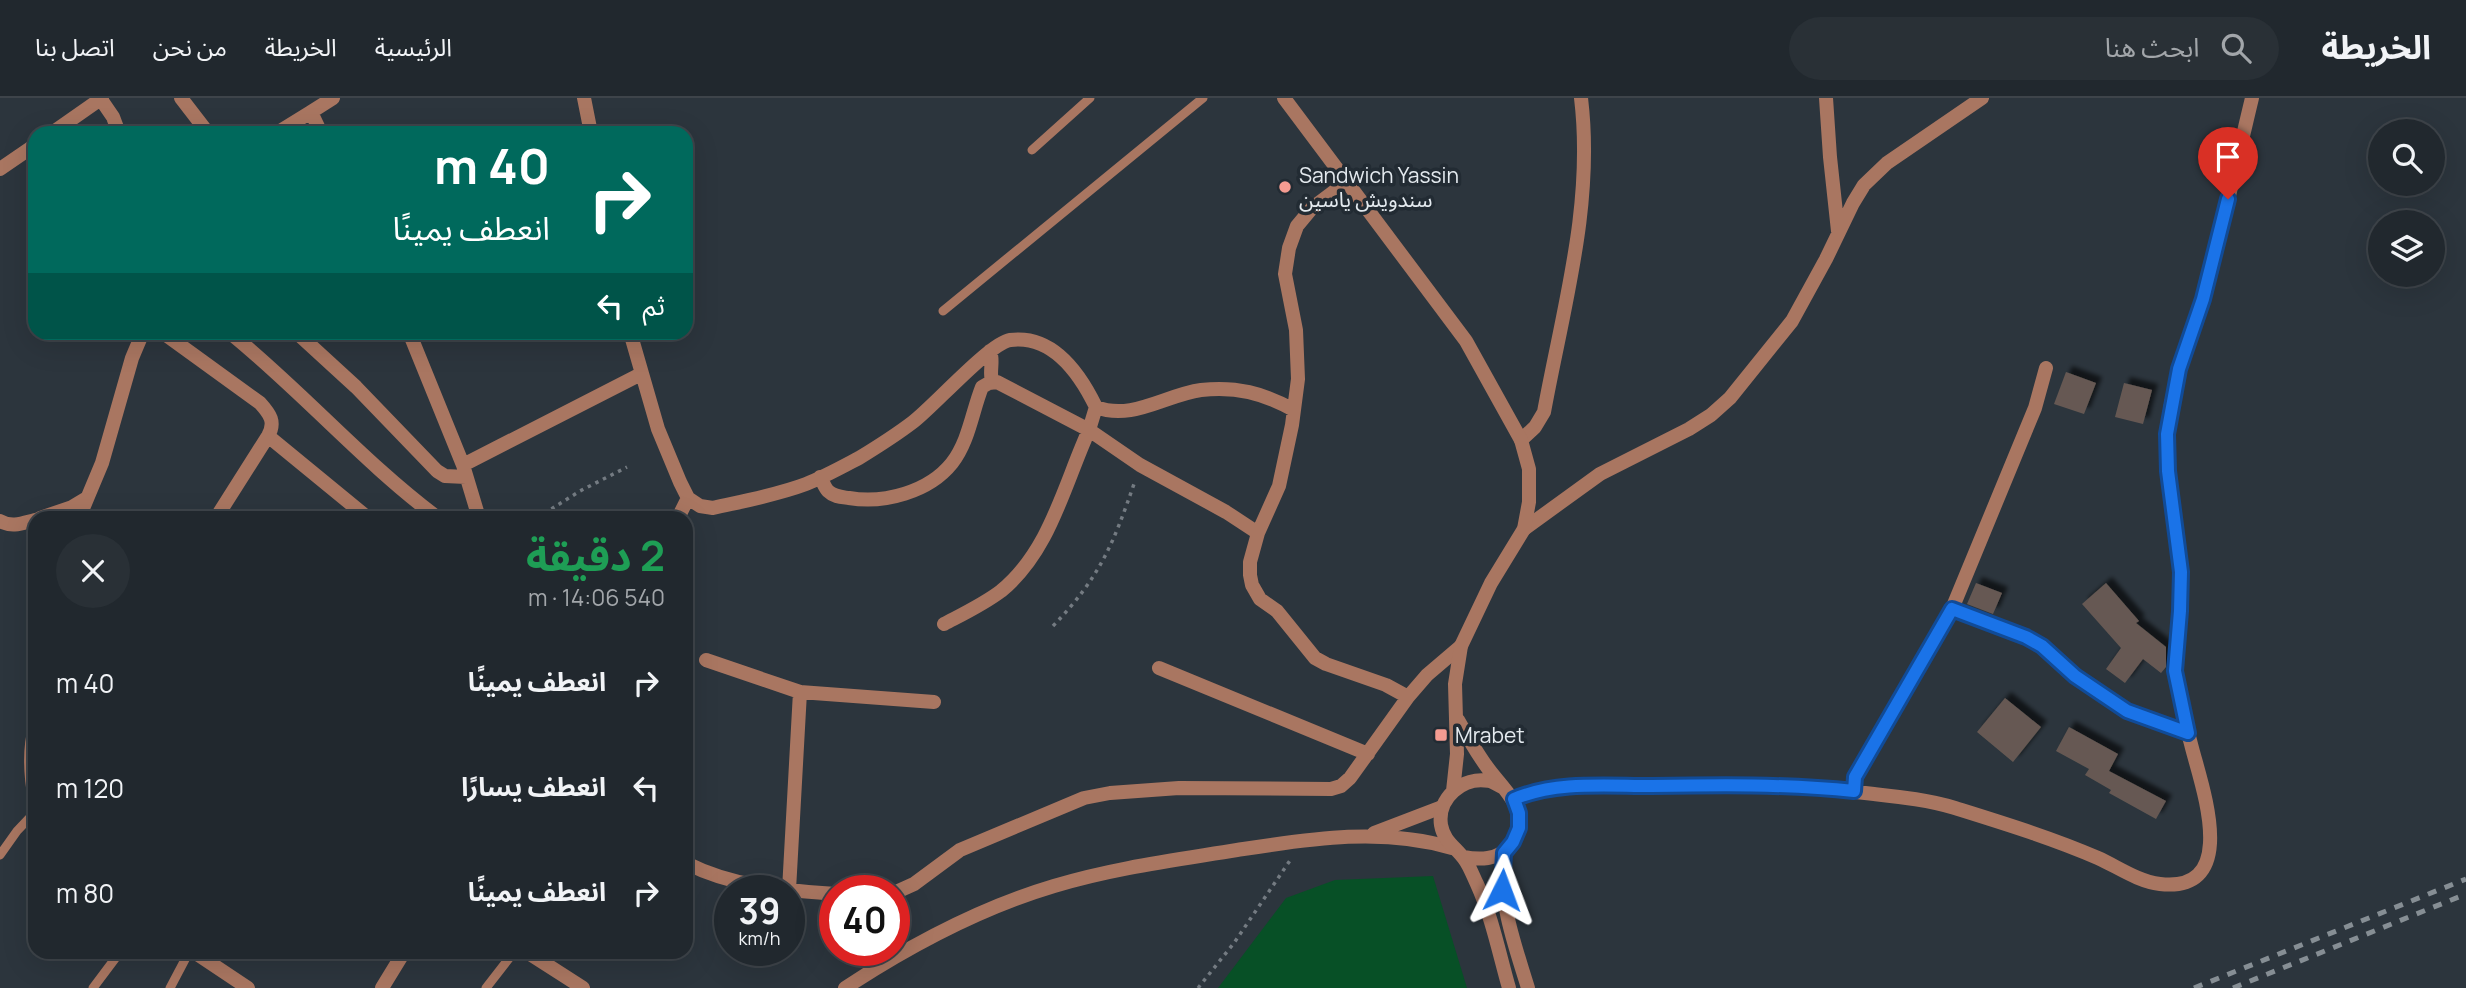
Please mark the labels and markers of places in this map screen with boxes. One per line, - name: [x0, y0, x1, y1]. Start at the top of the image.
- pin: [2198, 127, 2258, 199]
- place label: Sandwich Yassin سندويش ياسين: [1299, 161, 1459, 213]
- marker: Sandwich Yassin سندويش ياسين: [1277, 179, 1293, 195]
- place label: Mrabet: [1455, 721, 1525, 749]
- marker: Mrabet: [1433, 727, 1449, 743]

